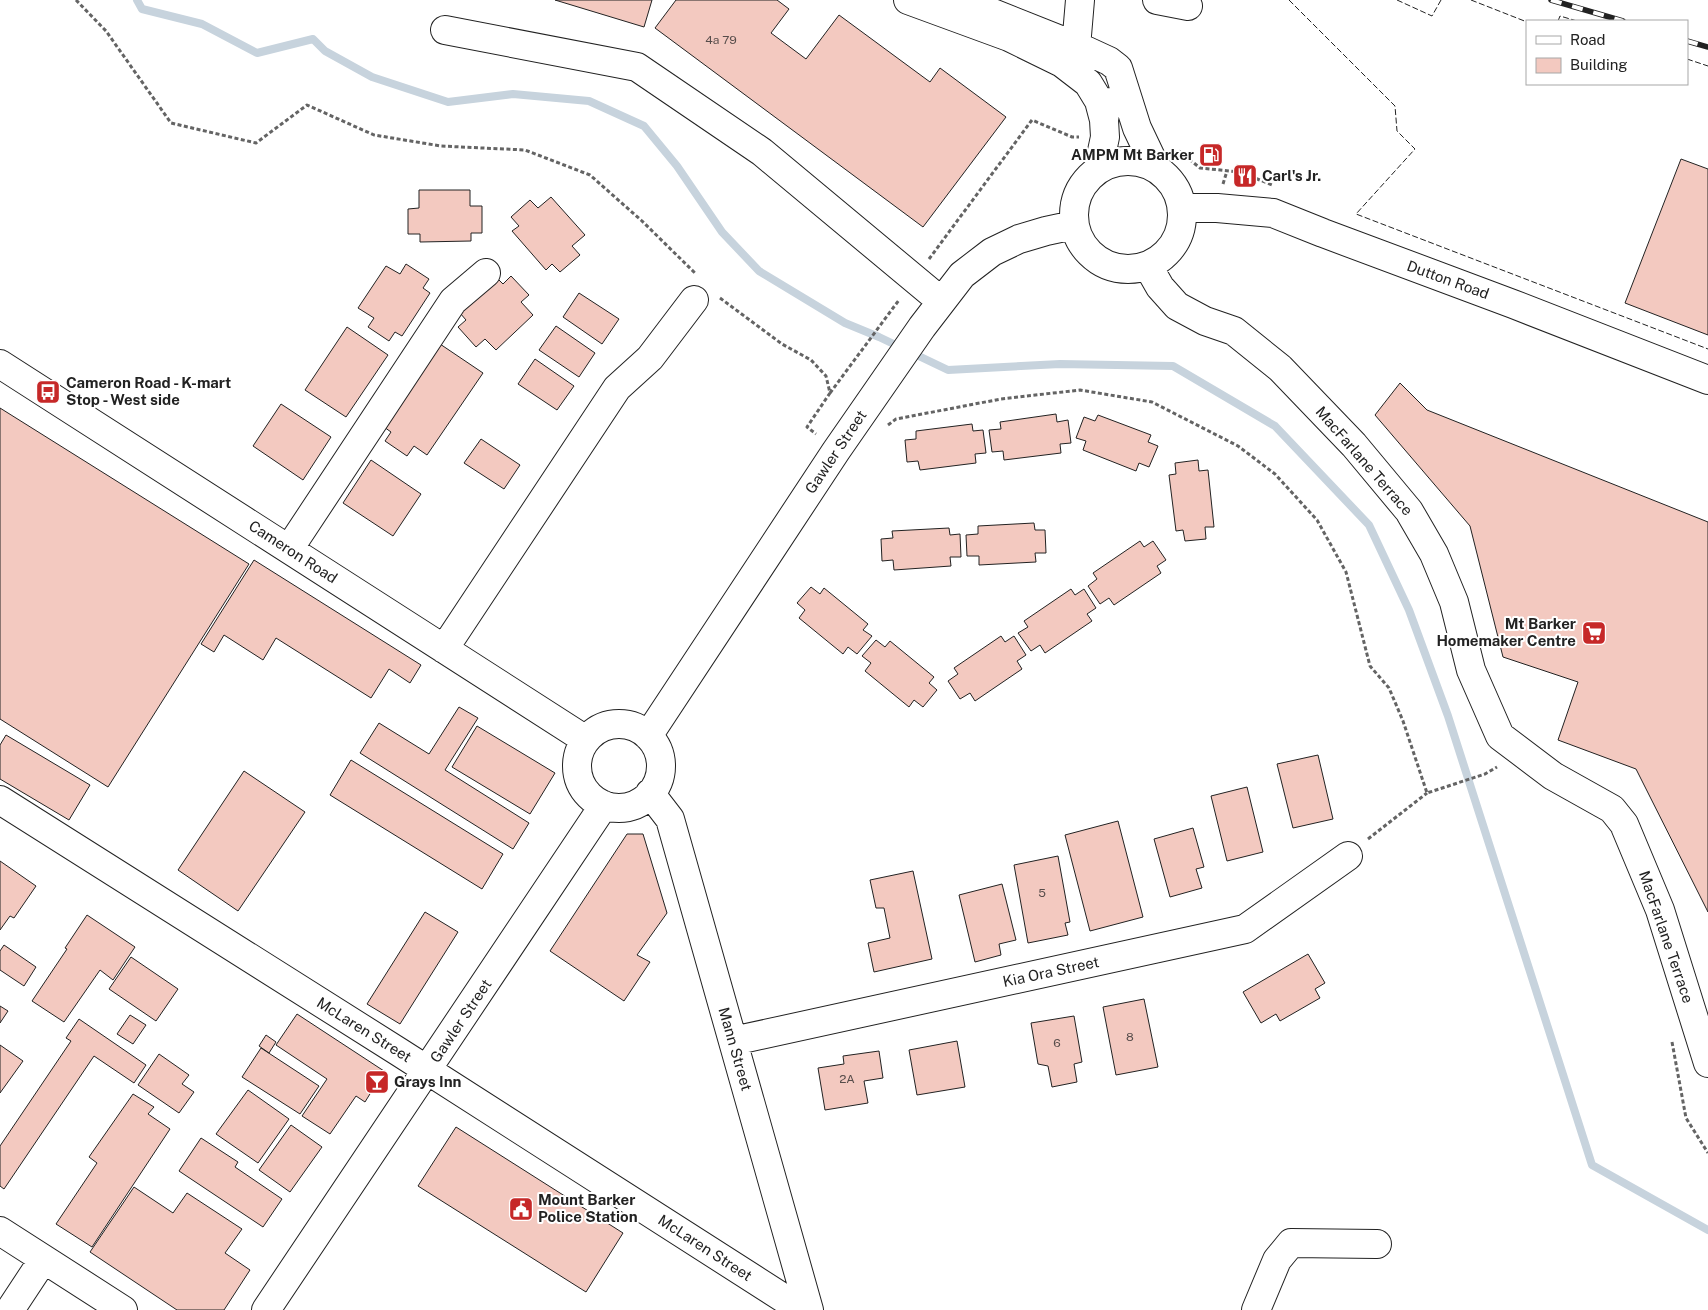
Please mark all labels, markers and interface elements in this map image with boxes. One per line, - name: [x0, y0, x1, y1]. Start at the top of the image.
- legend: [1526, 20, 1688, 85]
- text: Road: [1570, 31, 1606, 48]
- house number: 4a 79: [705, 33, 737, 47]
- text: Building: [1570, 56, 1628, 73]
- fuel station icon: AMPM Mt Barker: [1198, 142, 1224, 168]
- place label: AMPM Mt Barker: [1071, 146, 1194, 163]
- restaurant icon: Carl's Jr.: [1232, 163, 1258, 189]
- place label: Carl's Jr.: [1262, 167, 1321, 184]
- street label: Dutton Road: [1405, 257, 1492, 302]
- place label: Cameron Road - K-mart Stop - West side: [66, 374, 231, 408]
- bus stop icon: Cameron Road - K-mart Stop - West side: [35, 379, 61, 405]
- street label: MacFarlane Terrace: [1312, 403, 1416, 519]
- street label: Gawler Street: [801, 407, 870, 497]
- street label: Cameron Road: [246, 517, 341, 586]
- place label: Mt Barker Homemaker Centre: [1436, 615, 1576, 649]
- supermarket icon: Mt Barker Homemaker Centre: [1581, 620, 1607, 646]
- street label: MacFarlane Terrace: [1636, 869, 1697, 1005]
- house number: 5: [1038, 886, 1046, 900]
- street label: Kia Ora Street: [1001, 953, 1101, 990]
- street label: Gawler Street: [426, 976, 495, 1066]
- street label: McLaren Street: [314, 994, 415, 1066]
- street label: Mann Street: [715, 1005, 756, 1093]
- house number: 8: [1126, 1030, 1134, 1044]
- house number: 6: [1053, 1036, 1061, 1050]
- bar icon: Grays Inn: [364, 1069, 390, 1095]
- house number: 2A: [839, 1072, 855, 1086]
- place label: Grays Inn: [394, 1073, 462, 1090]
- place label: Mount Barker Police Station: [538, 1191, 638, 1225]
- public building icon: Mount Barker Police Station: [508, 1196, 534, 1222]
- street label: McLaren Street: [655, 1211, 755, 1284]

